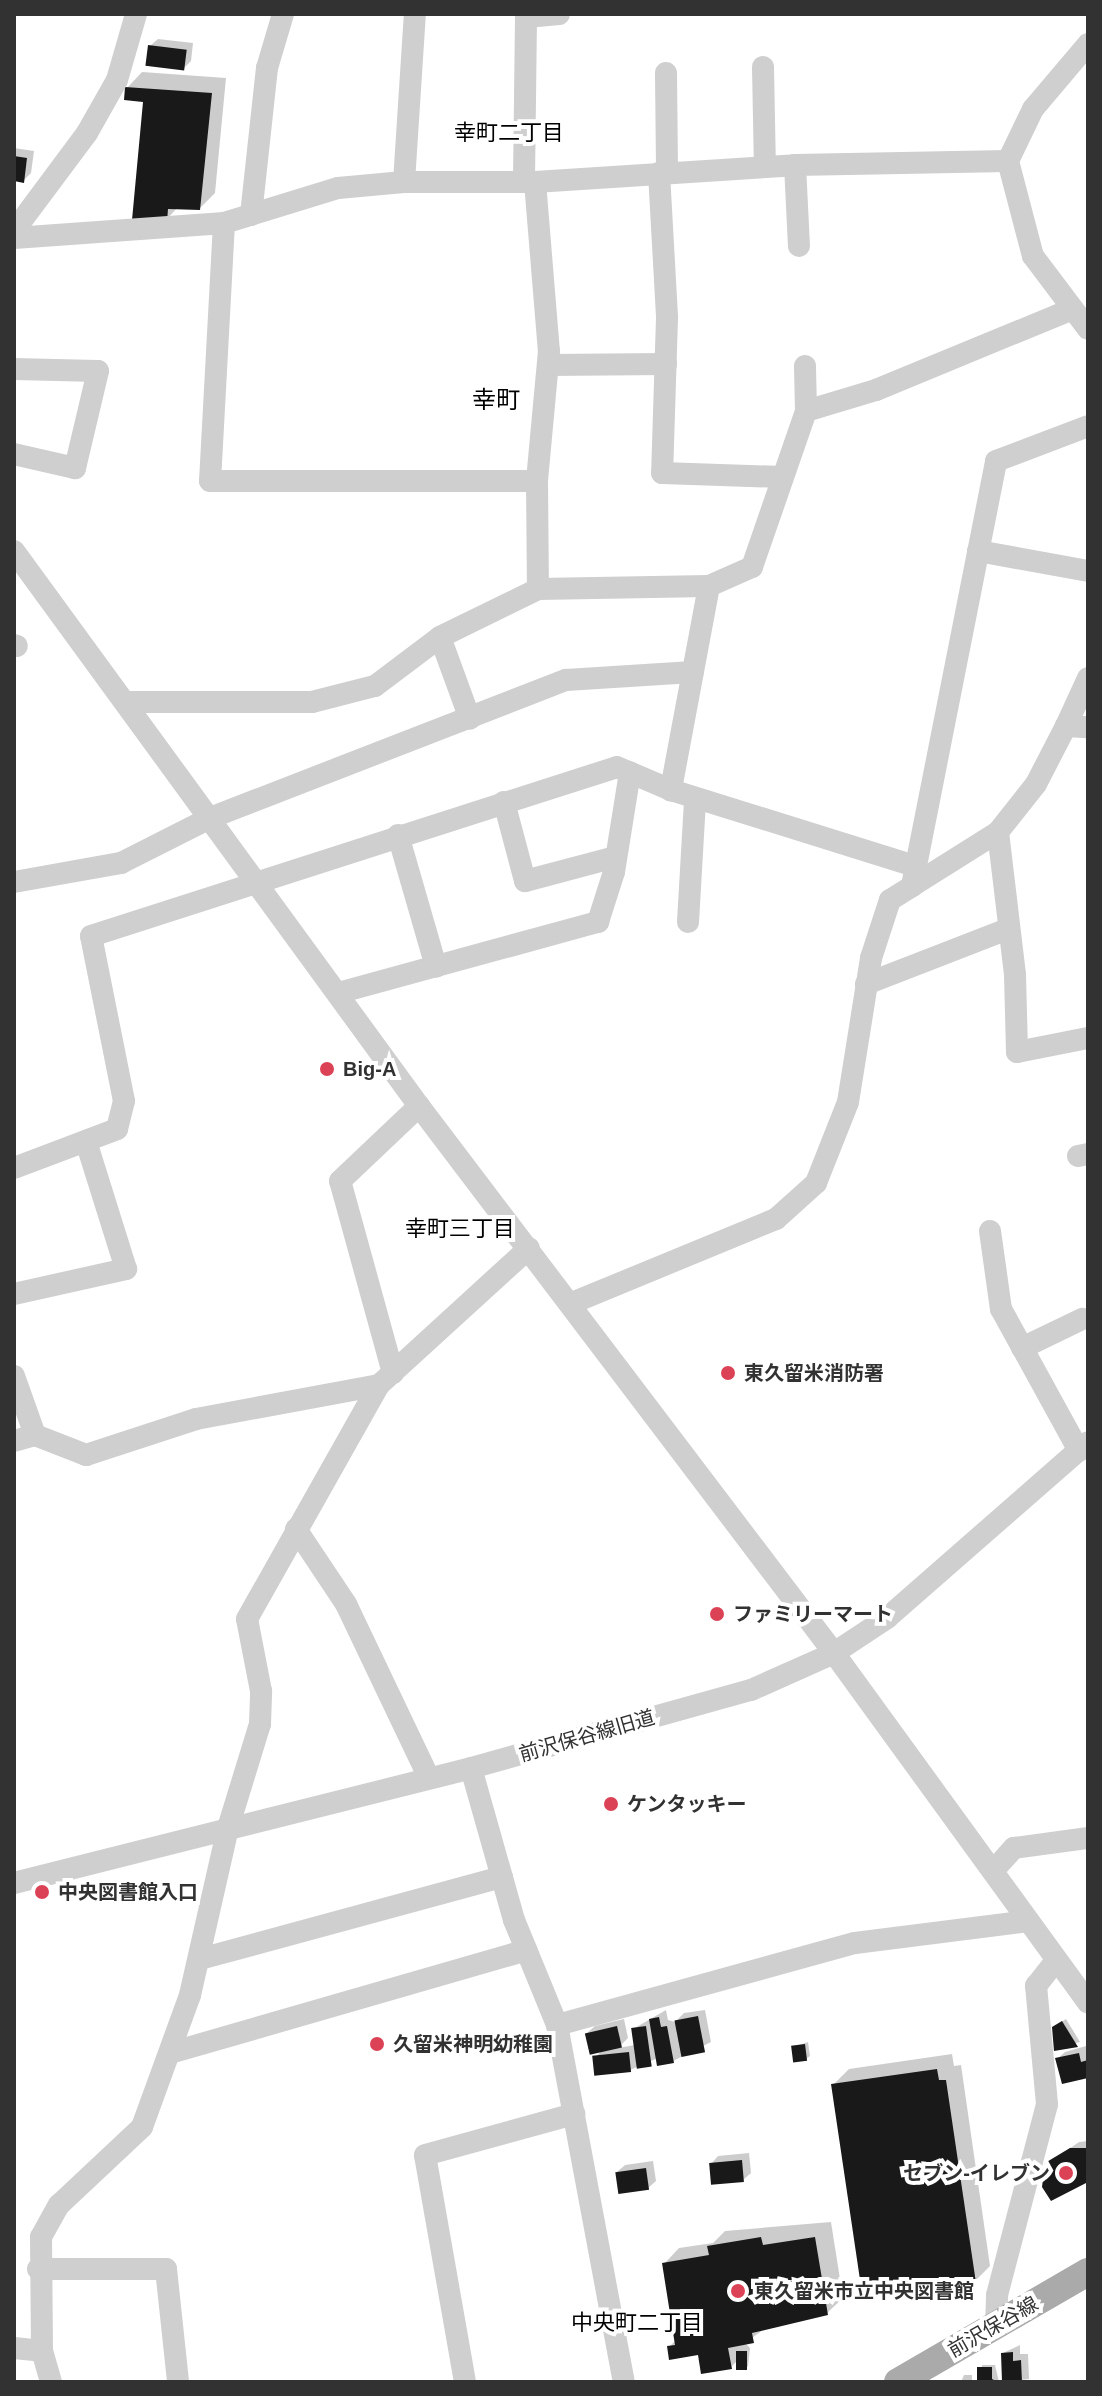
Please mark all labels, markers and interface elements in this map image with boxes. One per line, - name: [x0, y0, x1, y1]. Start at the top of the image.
- district label: 幸町二丁目: [454, 120, 564, 146]
- district label: 幸町: [472, 386, 520, 414]
- place label: Big-A: [343, 1057, 396, 1081]
- marker: Big-A: [318, 1060, 336, 1078]
- district label: 幸町三丁目: [405, 1216, 515, 1242]
- place label: 東久留米消防署: [744, 1361, 884, 1385]
- marker: 東久留米消防署: [719, 1364, 737, 1382]
- place label: ファミリーマート: [733, 1602, 893, 1626]
- marker: ファミリーマート: [708, 1605, 726, 1623]
- street label: 前沢保谷線旧道: [516, 1705, 658, 1767]
- place label: ケンタッキー: [627, 1792, 747, 1816]
- marker: ケンタッキー: [602, 1795, 620, 1813]
- place label: 中央図書館入口: [58, 1880, 198, 1904]
- marker: 中央図書館入口: [33, 1883, 51, 1901]
- place label: 久留米神明幼稚園: [393, 2032, 553, 2056]
- marker: 久留米神明幼稚園: [368, 2035, 386, 2053]
- place label: セブン-イレブン: [903, 2161, 1050, 2185]
- marker: セブン-イレブン: [1057, 2164, 1075, 2182]
- place label: 東久留米市立中央図書館: [754, 2279, 974, 2303]
- marker: 東久留米市立中央図書館: [729, 2282, 747, 2300]
- street label: 前沢保谷線: [944, 2292, 1042, 2362]
- district label: 中央町二丁目: [571, 2310, 703, 2336]

